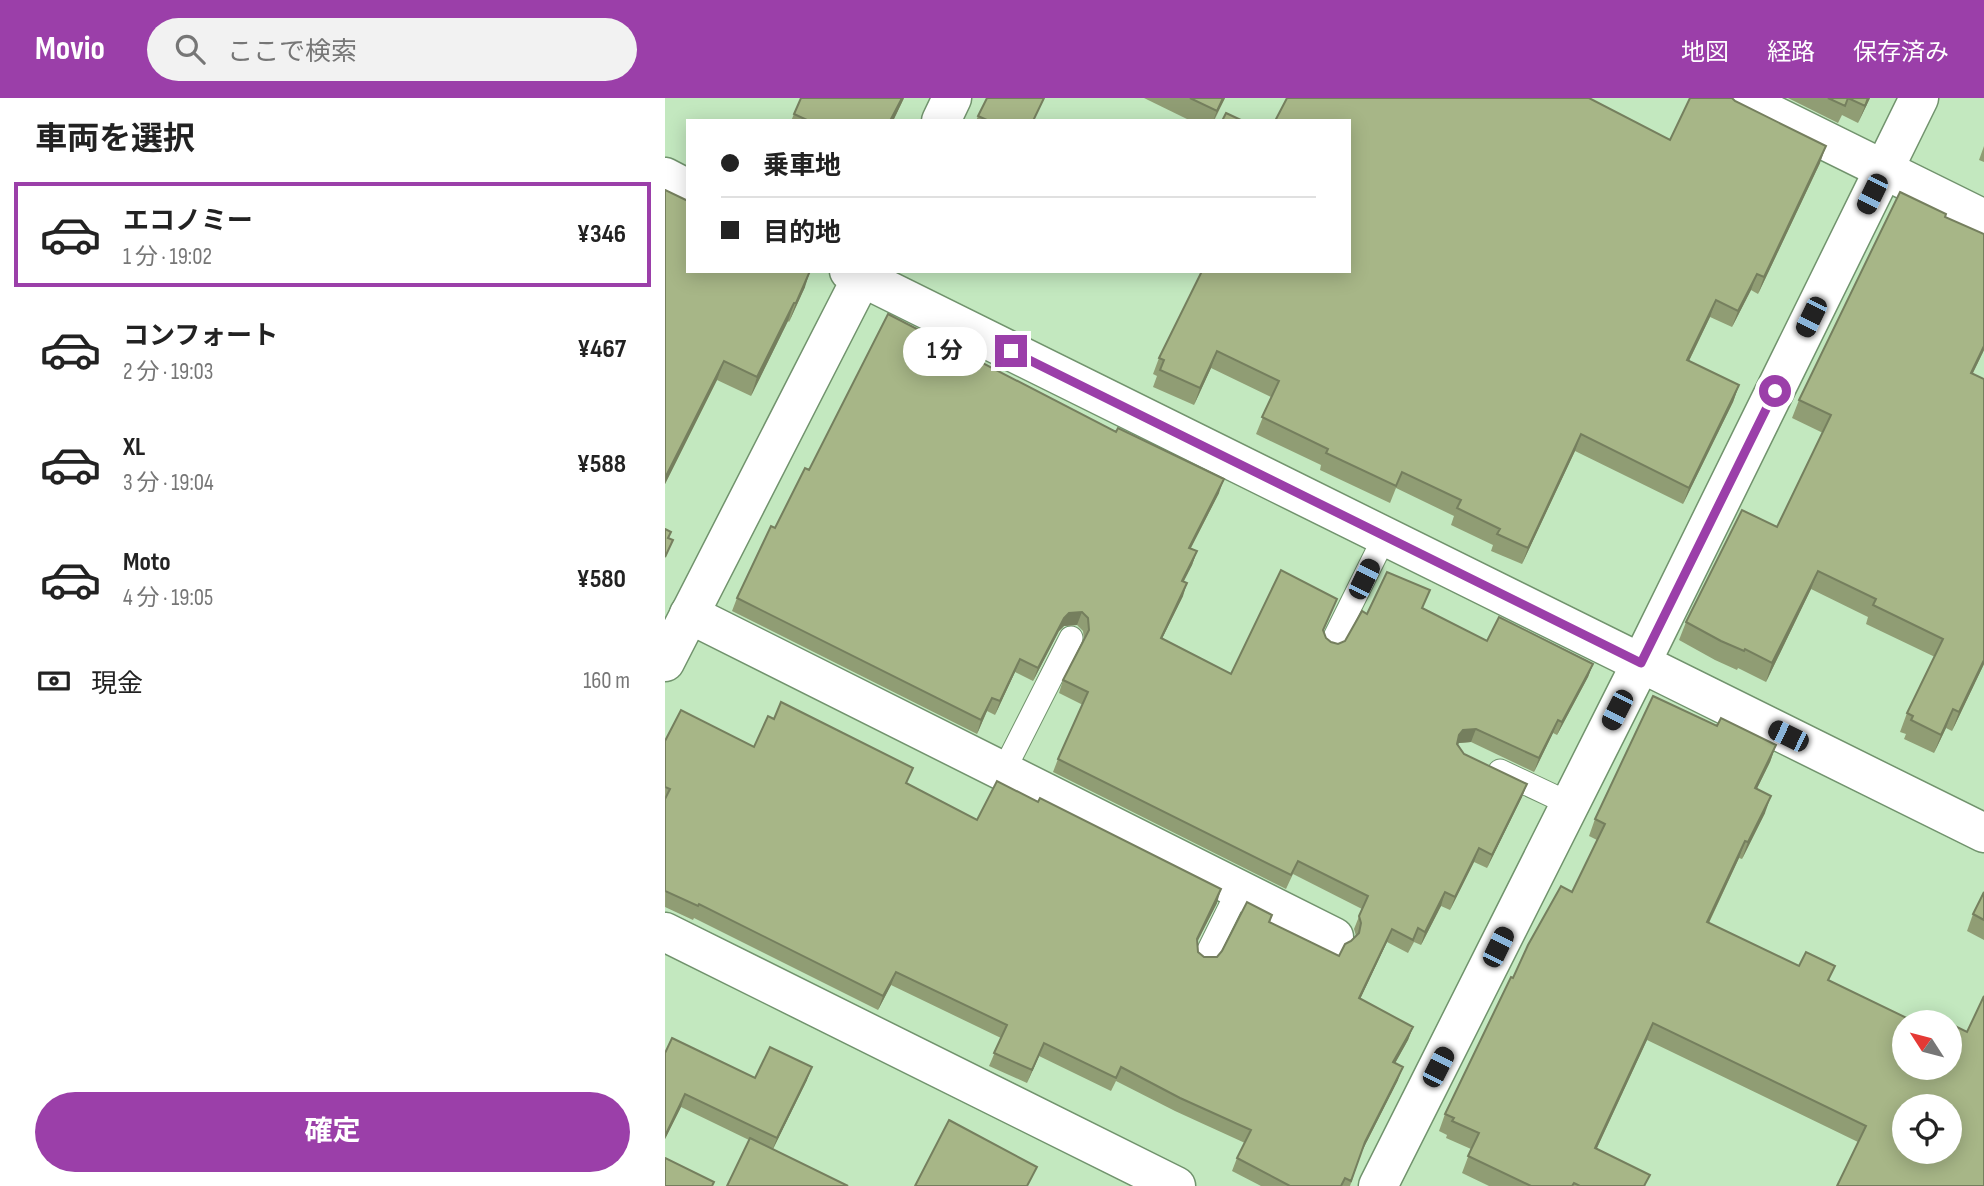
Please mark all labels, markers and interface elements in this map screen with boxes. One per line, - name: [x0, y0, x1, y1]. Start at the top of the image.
- search box: [147, 18, 637, 81]
- text: Movio: [35, 29, 105, 69]
- icon: search: [171, 30, 209, 68]
- text: ここで検索: [227, 37, 357, 68]
- text: 地図: [1681, 38, 1729, 67]
- text: 経路: [1767, 38, 1815, 67]
- text: 保存済み: [1853, 38, 1949, 67]
- text: 車両を選択: [35, 120, 195, 159]
- text: 乗車地: [763, 151, 841, 182]
- car: [1854, 171, 1891, 217]
- icon: car: [39, 203, 102, 266]
- text: エコノミー: [123, 206, 253, 237]
- text: 目的地: [763, 218, 841, 249]
- text: ¥346: [577, 219, 626, 250]
- text: 1 分 · 19:02: [123, 243, 212, 271]
- car: [1793, 294, 1830, 340]
- icon: car: [39, 318, 102, 381]
- text: コンフォート: [123, 321, 278, 352]
- callout: 1 分: [903, 327, 987, 376]
- text: ¥467: [577, 334, 626, 365]
- route end: [995, 335, 1027, 367]
- text: 1 分: [927, 337, 963, 365]
- text: 2 分 · 19:03: [123, 358, 213, 386]
- route start: [1759, 375, 1791, 407]
- text: XL: [123, 432, 145, 463]
- icon: car: [39, 433, 102, 496]
- text: ¥588: [577, 449, 626, 480]
- text: 3 分 · 19:04: [123, 469, 214, 497]
- text: Moto: [123, 547, 171, 578]
- icon: car: [39, 548, 102, 611]
- car: [1346, 556, 1383, 602]
- text: ¥580: [577, 564, 626, 595]
- text: 4 分 · 19:05: [123, 584, 213, 612]
- icon: cash: [35, 662, 73, 700]
- text: 160 m: [583, 667, 630, 695]
- text: 現金: [91, 669, 143, 700]
- car: [1599, 687, 1636, 733]
- car: [1765, 717, 1812, 755]
- car: [1480, 924, 1517, 970]
- north arrow: [1892, 1010, 1962, 1080]
- map controls: [1892, 1010, 1962, 1164]
- car: [1420, 1044, 1457, 1090]
- button: 確定: [35, 1092, 630, 1172]
- button: locate: [1892, 1094, 1962, 1164]

